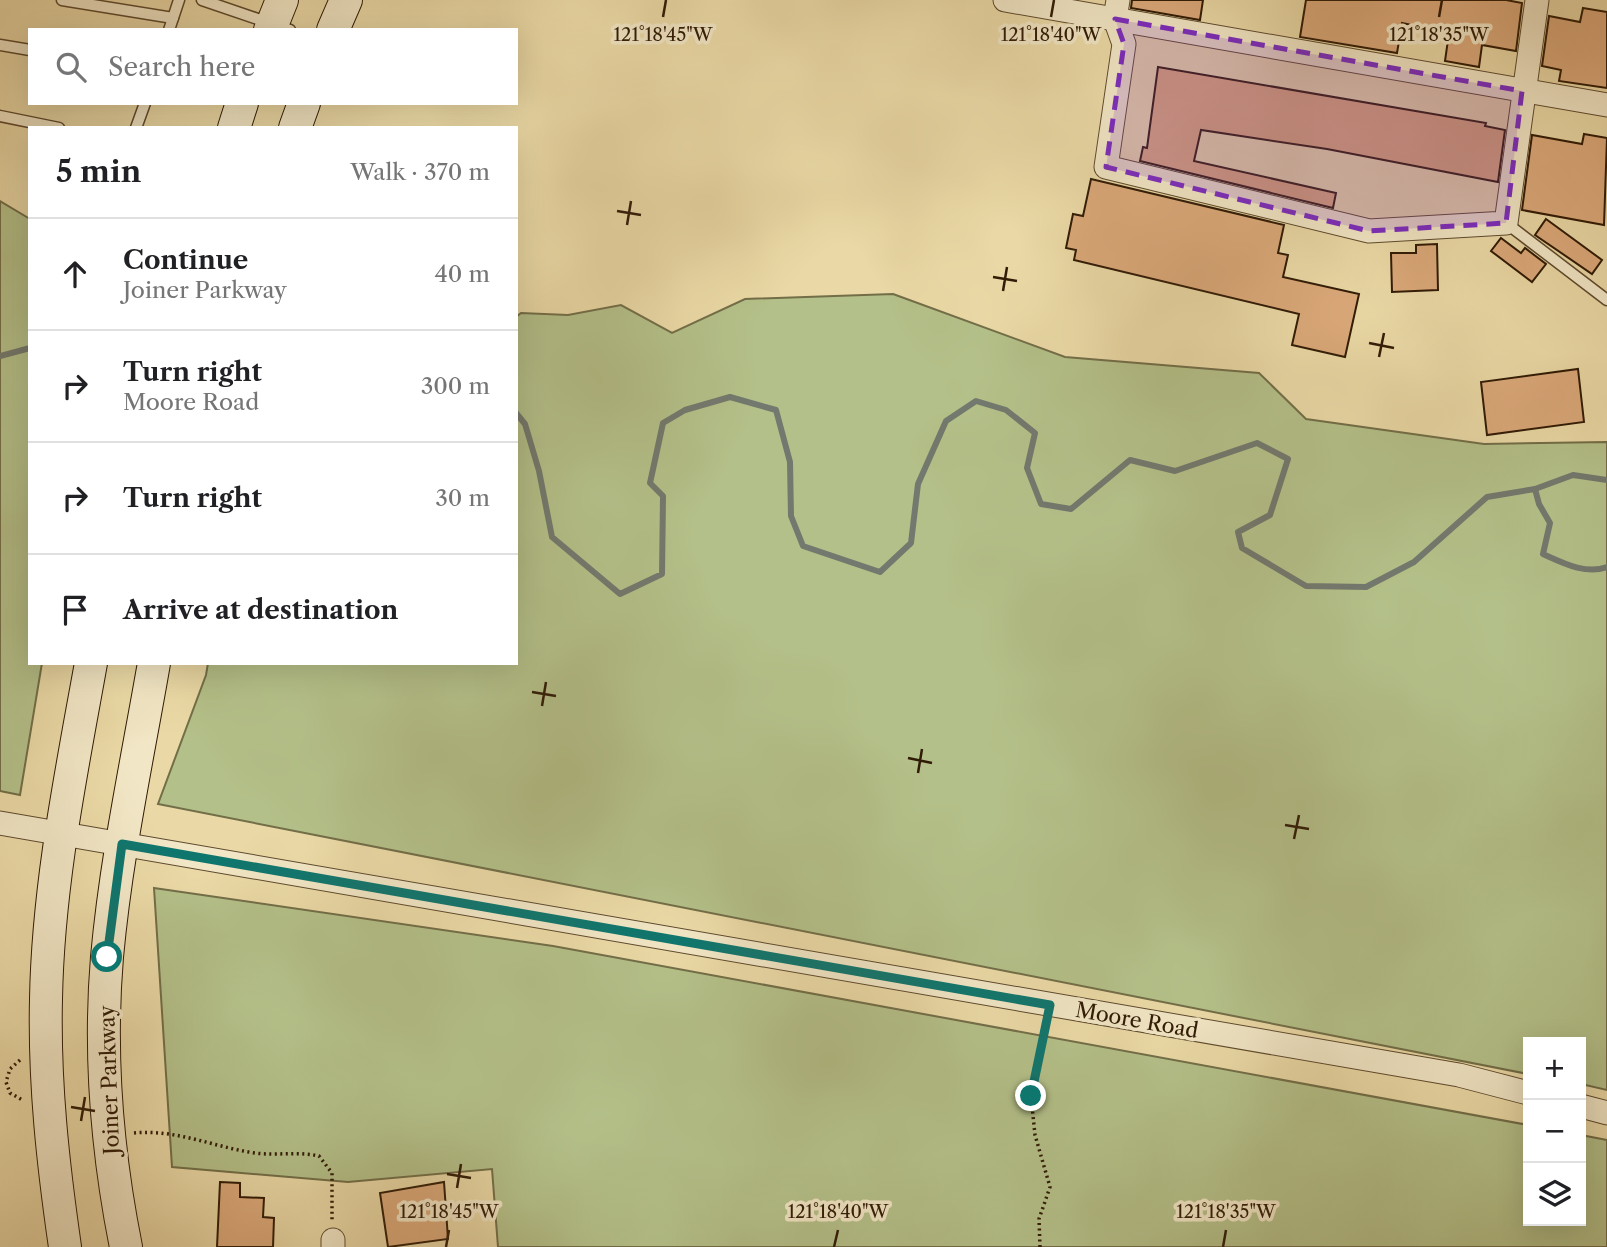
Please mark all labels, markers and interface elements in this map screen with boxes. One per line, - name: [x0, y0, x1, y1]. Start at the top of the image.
- text: 121°18'45"W: [613, 24, 714, 46]
- text: 121°18'40"W: [1001, 24, 1103, 46]
- text: 121°18'35"W: [1389, 24, 1490, 46]
- search box: [28, 28, 518, 105]
- icon: search: [52, 48, 90, 86]
- text: Search here: [108, 51, 255, 83]
- text: 5 min: [56, 153, 141, 190]
- text: Walk · 370 m: [350, 158, 490, 186]
- text: Continue: [123, 244, 248, 276]
- icon: ahead: [56, 255, 94, 293]
- text: 40 m: [435, 260, 490, 288]
- text: Joiner Parkway: [123, 276, 287, 304]
- text: Turn right: [123, 356, 262, 388]
- icon: right: [56, 367, 94, 405]
- text: 300 m: [421, 372, 490, 400]
- text: Moore Road: [123, 388, 259, 416]
- icon: right: [56, 479, 94, 517]
- text: Turn right: [123, 482, 262, 514]
- text: 30 m: [435, 484, 490, 512]
- icon: arrive: [56, 591, 94, 629]
- text: Arrive at destination: [123, 594, 398, 626]
- route start: [91, 941, 122, 972]
- street label: Moore Road: [1074, 997, 1201, 1043]
- street label: Joiner Parkway: [94, 1005, 124, 1158]
- map controls: [1523, 1037, 1586, 1226]
- button: +: [1523, 1037, 1586, 1100]
- route end: [1015, 1080, 1046, 1111]
- button: −: [1523, 1100, 1586, 1163]
- button: layers: [1523, 1163, 1586, 1226]
- text: 121°18'45"W: [399, 1201, 500, 1223]
- text: 121°18'40"W: [788, 1201, 890, 1223]
- text: 121°18'35"W: [1176, 1201, 1277, 1223]

